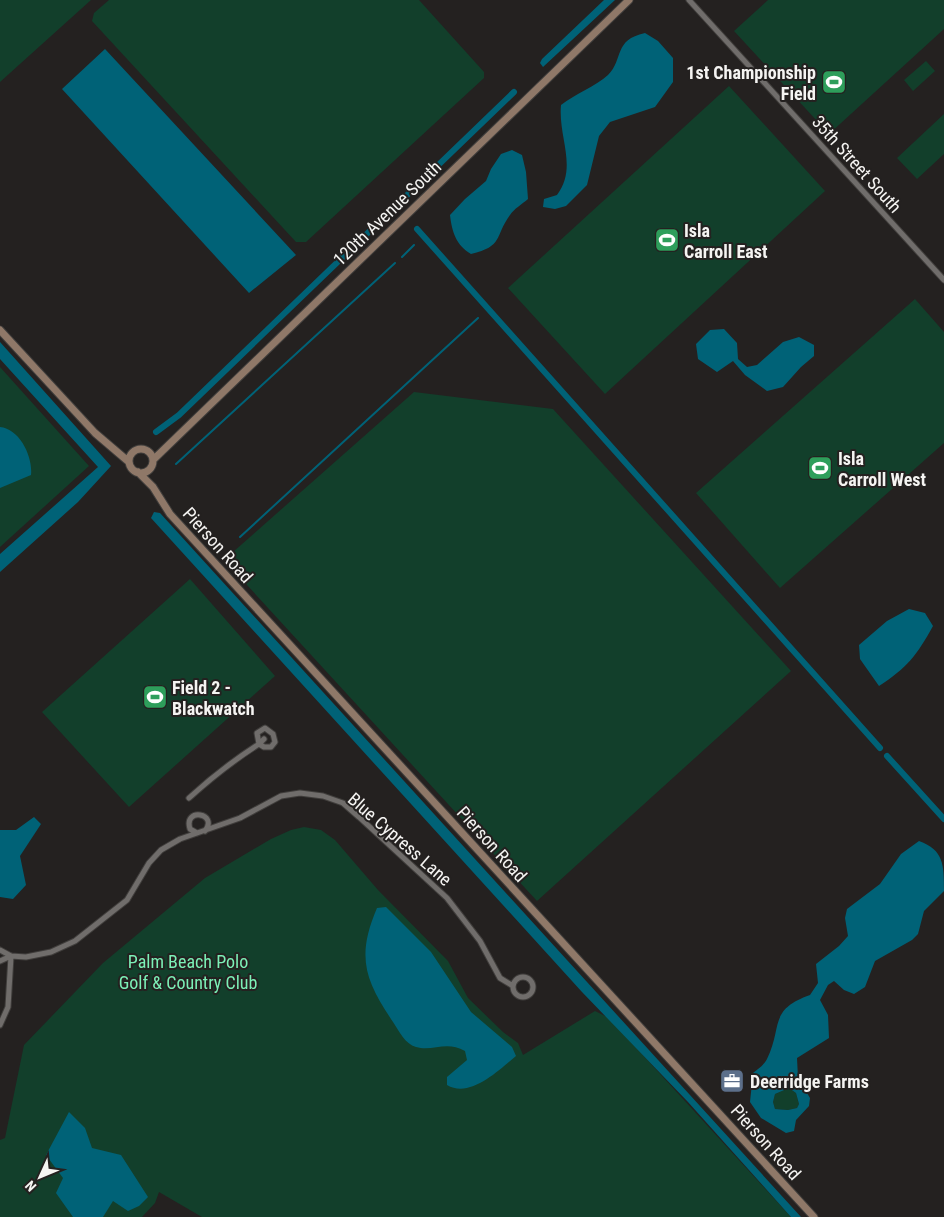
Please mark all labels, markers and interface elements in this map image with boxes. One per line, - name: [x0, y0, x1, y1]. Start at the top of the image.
- place label: 1st Championship Field: [686, 62, 816, 104]
- sports icon: 1st Championship Field: [821, 69, 847, 95]
- street label: 35th Street South: [808, 111, 906, 217]
- street label: 120th Avenue South: [329, 156, 445, 270]
- place label: Isla Carroll East: [684, 220, 768, 262]
- sports icon: Isla Carroll East: [654, 227, 680, 253]
- place label: Isla Carroll West: [838, 448, 927, 490]
- sports icon: Isla Carroll West: [807, 455, 833, 481]
- street label: Pierson Road: [179, 503, 257, 587]
- place label: Field 2 - Blackwatch: [172, 677, 255, 719]
- sports icon: Field 2 - Blackwatch: [142, 684, 168, 710]
- street label: Blue Cypress Lane: [344, 788, 456, 890]
- street label: Pierson Road: [453, 802, 531, 886]
- park label: Palm Beach Polo Golf & Country Club: [119, 951, 257, 993]
- office icon: Deerridge Farms: [719, 1068, 745, 1094]
- place label: Deerridge Farms: [750, 1071, 869, 1092]
- street label: Pierson Road: [727, 1100, 805, 1184]
- north arrow: [15, 1152, 65, 1202]
- text: N: [22, 1177, 39, 1195]

